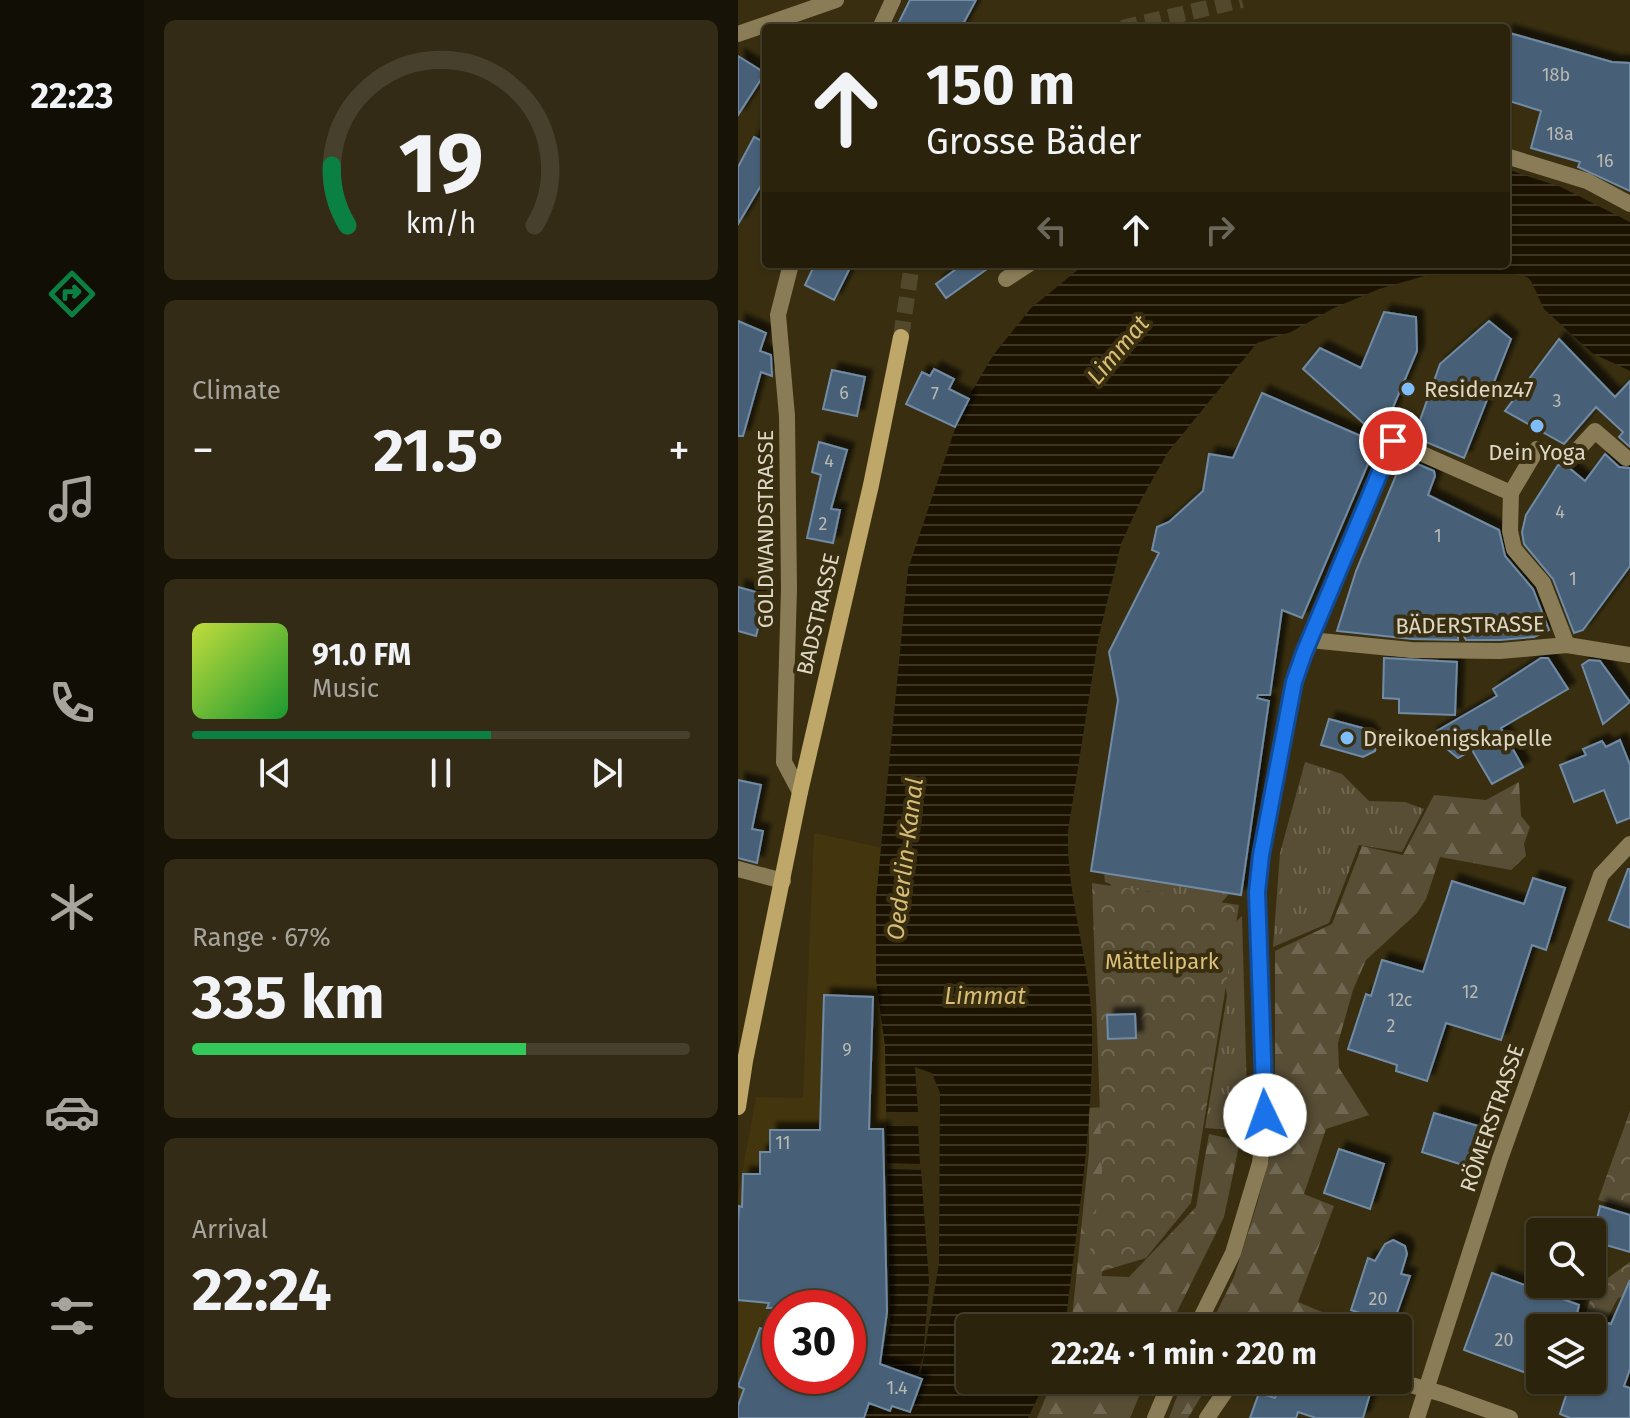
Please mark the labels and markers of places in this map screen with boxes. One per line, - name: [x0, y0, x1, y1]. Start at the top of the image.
- place label: Residenz47: [1424, 376, 1534, 403]
- marker: Residenz47: [1399, 380, 1417, 398]
- pin: [1359, 407, 1427, 475]
- marker: Dein Yoga: [1528, 417, 1546, 435]
- place label: Dein Yoga: [1488, 439, 1586, 466]
- place label: Dreikoenigskapelle: [1363, 725, 1553, 752]
- marker: Dreikoenigskapelle: [1338, 729, 1356, 747]

